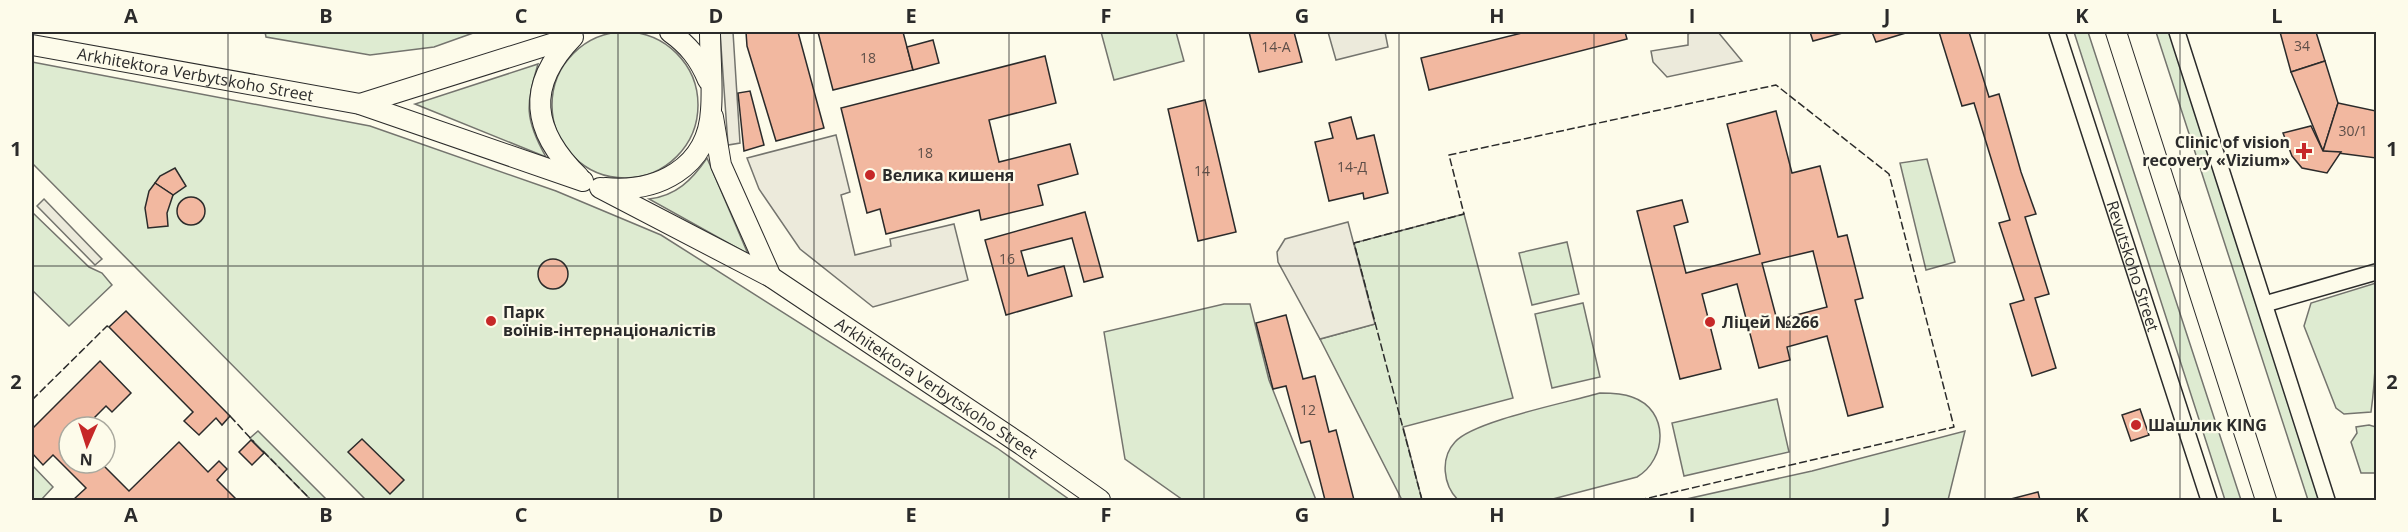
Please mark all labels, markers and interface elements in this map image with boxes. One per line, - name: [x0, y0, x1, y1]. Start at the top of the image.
- text: A: [124, 2, 138, 29]
- text: B: [319, 2, 333, 29]
- text: C: [515, 2, 528, 29]
- text: D: [709, 2, 723, 29]
- text: E: [905, 2, 917, 29]
- text: F: [1101, 2, 1111, 29]
- text: G: [1295, 2, 1309, 29]
- text: H: [1489, 2, 1505, 29]
- text: I: [1689, 2, 1695, 29]
- text: J: [1882, 2, 1890, 29]
- text: K: [2075, 2, 2089, 29]
- text: L: [2271, 2, 2283, 29]
- house number: 34: [2294, 36, 2310, 55]
- house number: 14-А: [1261, 37, 1291, 56]
- street label: Arkhitektora Verbytskoho Street: [76, 42, 315, 106]
- house number: 18: [860, 48, 876, 67]
- house number: 30/1: [2338, 121, 2368, 140]
- place label: Clinic of vision recovery «Vizium»: [2142, 131, 2290, 171]
- text: 1: [10, 135, 22, 162]
- text: 1: [2386, 135, 2398, 162]
- marker: Clinic of vision recovery «Vizium»: [2295, 142, 2313, 160]
- house number: 18: [917, 143, 933, 162]
- house number: 14-Д: [1337, 157, 1367, 176]
- house number: 14: [1194, 161, 1210, 180]
- place label: Велика кишеня: [882, 164, 1014, 186]
- marker: Велика кишеня: [863, 168, 877, 182]
- street label: Revutskoho Street: [2101, 198, 2165, 334]
- house number: 16: [999, 249, 1015, 268]
- place label: Парк воїнів-інтернаціоналістів: [503, 301, 716, 341]
- place label: Ліцей №266: [1722, 311, 1819, 333]
- street label: Arkhitektora Verbytskoho Street: [831, 312, 1042, 464]
- marker: Парк воїнів-інтернаціоналістів: [484, 314, 498, 328]
- marker: Ліцей №266: [1703, 315, 1717, 329]
- text: 2: [10, 368, 22, 395]
- text: 2: [2386, 368, 2398, 395]
- house number: 12: [1300, 400, 1316, 419]
- place label: Шашлик KING: [2148, 414, 2267, 436]
- north arrow: [57, 415, 117, 475]
- marker: Шашлик KING: [2129, 418, 2143, 432]
- text: N: [79, 449, 93, 471]
- text: A: [124, 501, 138, 528]
- text: B: [319, 501, 333, 528]
- text: C: [515, 501, 528, 528]
- text: D: [709, 501, 723, 528]
- text: E: [905, 501, 917, 528]
- text: F: [1101, 501, 1111, 528]
- text: G: [1295, 501, 1309, 528]
- text: H: [1489, 501, 1505, 528]
- text: I: [1689, 501, 1695, 528]
- text: J: [1882, 501, 1890, 528]
- text: K: [2075, 501, 2089, 528]
- text: L: [2271, 501, 2283, 528]

